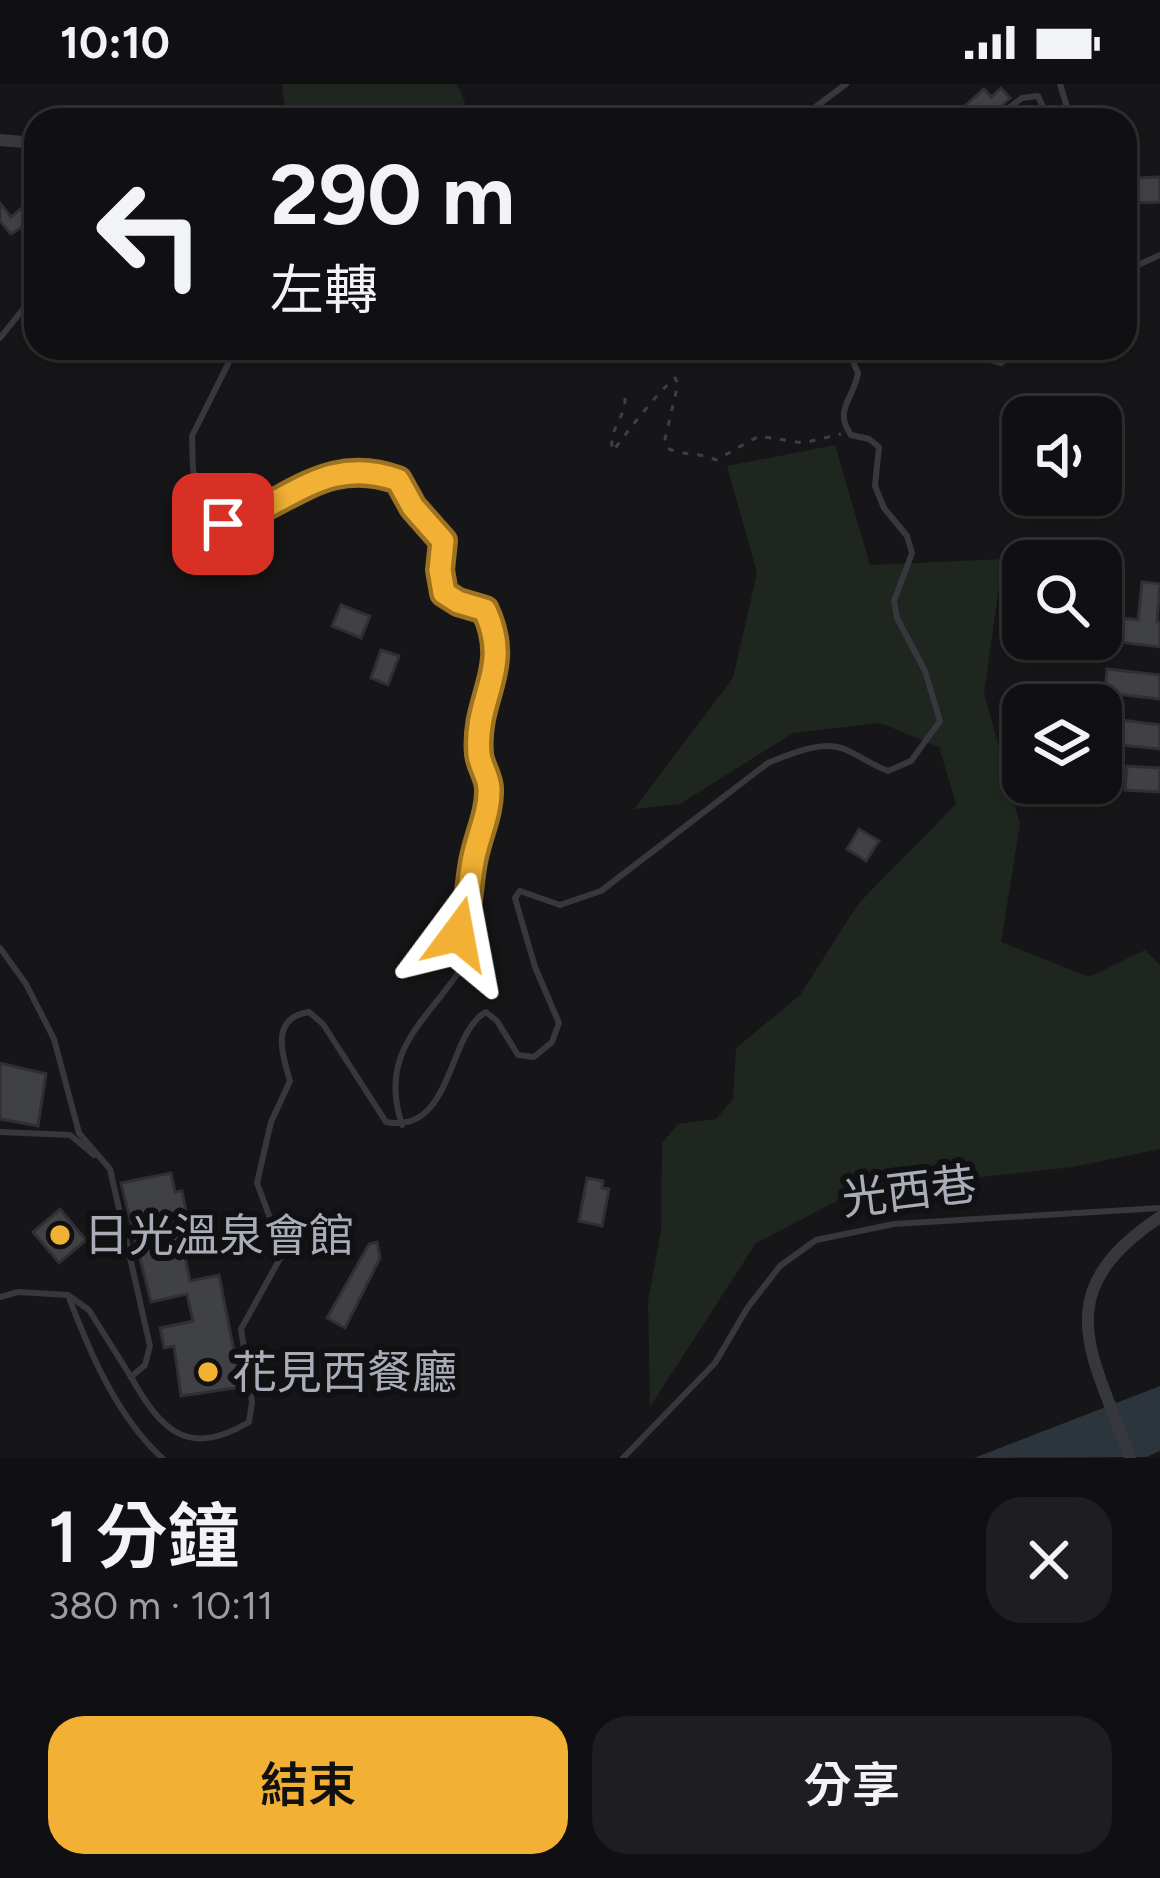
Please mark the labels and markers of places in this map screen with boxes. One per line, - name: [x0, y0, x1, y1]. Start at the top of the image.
- pin: [172, 473, 274, 575]
- place label: 日光溫泉會館: [84, 1208, 354, 1262]
- marker: 日光溫泉會館: [47, 1222, 73, 1248]
- place label: 花見西餐廳: [232, 1345, 457, 1399]
- marker: 花見西餐廳: [195, 1359, 221, 1385]

